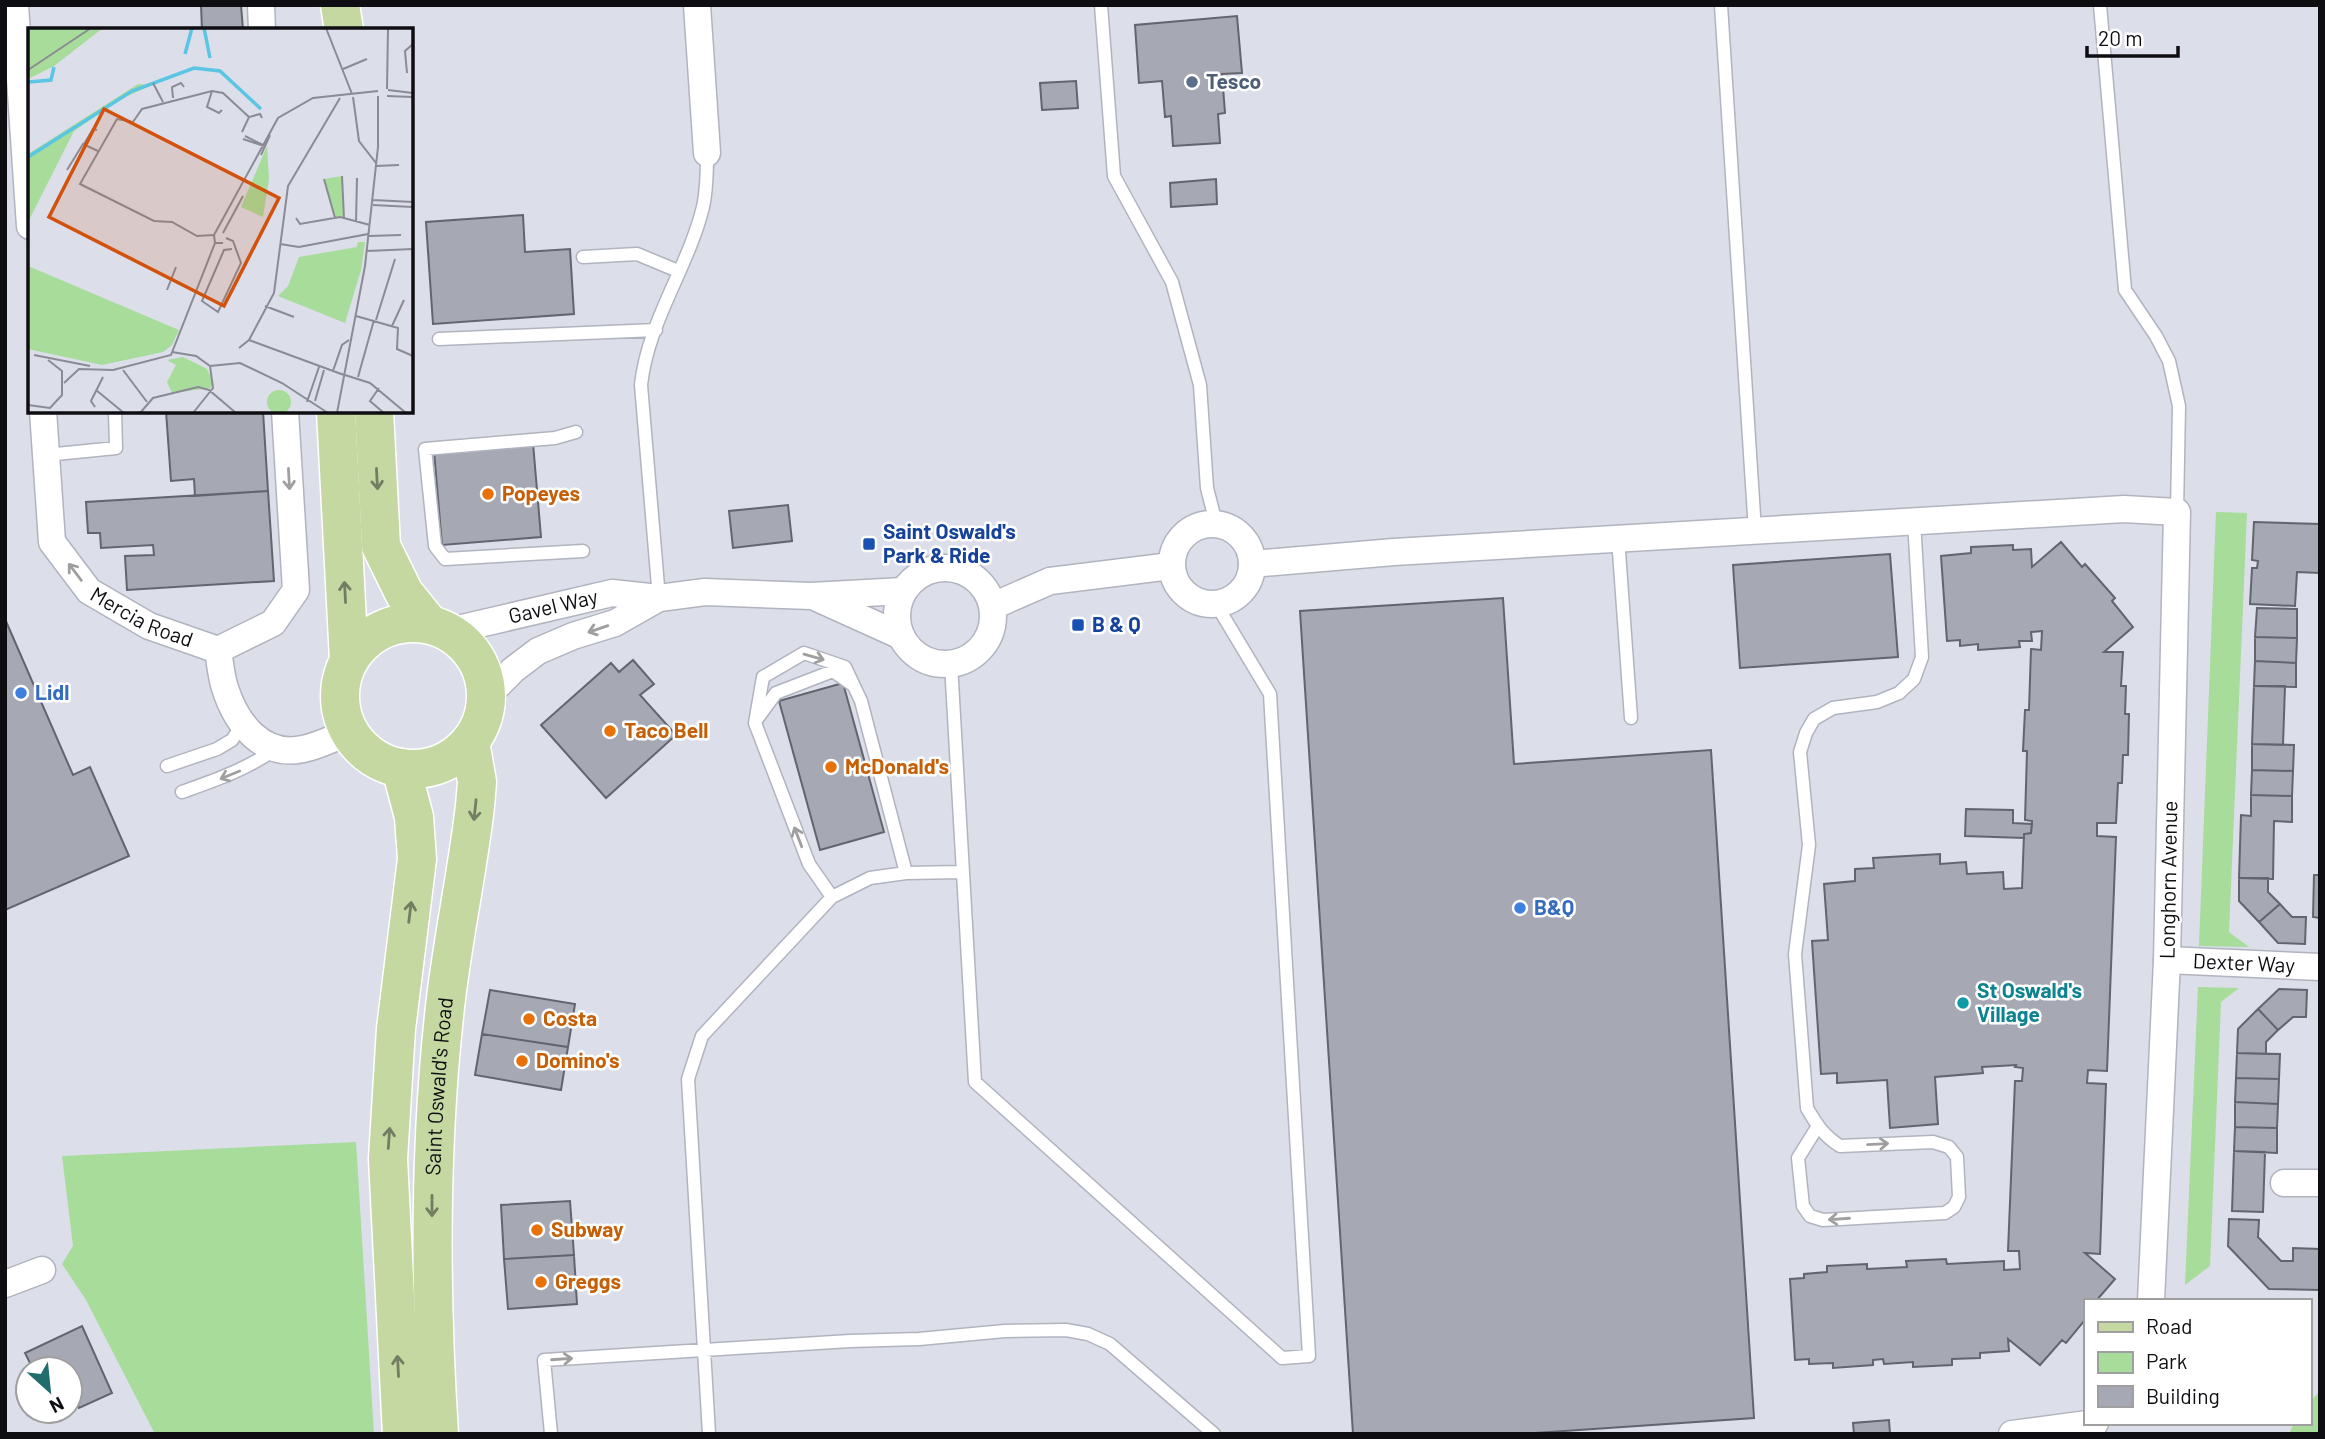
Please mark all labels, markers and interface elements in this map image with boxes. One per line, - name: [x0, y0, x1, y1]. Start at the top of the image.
- scale bar: [2087, 14, 2178, 58]
- text: 20 m: [2098, 25, 2143, 50]
- inset map: [28, 28, 413, 413]
- place label: Tesco: [1206, 68, 1261, 93]
- marker: Tesco: [1184, 74, 1200, 90]
- one-way arrow: [283, 468, 296, 491]
- one-way arrow: [371, 468, 384, 491]
- place label: Popeyes: [502, 480, 580, 505]
- marker: Popeyes: [480, 486, 496, 502]
- place label: Saint Oswald's Park & Ride: [883, 518, 1016, 567]
- marker: Saint Oswald's Park & Ride: [861, 536, 877, 552]
- one-way arrow: [67, 563, 82, 582]
- one-way arrow: [339, 580, 352, 603]
- street label: Mercia Road: [87, 581, 197, 651]
- street label: Gavel Way: [506, 583, 600, 628]
- place label: B & Q: [1092, 611, 1141, 636]
- marker: B & Q: [1070, 617, 1086, 633]
- one-way arrow: [588, 624, 610, 636]
- one-way arrow: [803, 651, 825, 664]
- place label: Lidl: [35, 679, 69, 704]
- marker: Lidl: [13, 685, 29, 701]
- place label: Taco Bell: [624, 717, 708, 742]
- marker: Taco Bell: [602, 723, 618, 739]
- place label: McDonald's: [845, 753, 949, 778]
- marker: McDonald's: [823, 759, 839, 775]
- one-way arrow: [219, 769, 241, 782]
- one-way arrow: [468, 798, 481, 821]
- street label: Longhorn Avenue: [2154, 801, 2181, 959]
- one-way arrow: [791, 827, 804, 849]
- place label: B&Q: [1534, 894, 1574, 919]
- marker: B&Q: [1512, 900, 1528, 916]
- one-way arrow: [404, 901, 417, 924]
- street label: Dexter Way: [2192, 947, 2296, 977]
- place label: St Oswald's Village: [1977, 977, 2082, 1026]
- marker: St Oswald's Village: [1955, 995, 1971, 1011]
- street label: Saint Oswald's Road: [419, 996, 457, 1176]
- place label: Costa: [543, 1005, 597, 1030]
- marker: Costa: [521, 1011, 537, 1027]
- place label: Domino's: [536, 1047, 620, 1072]
- marker: Domino's: [514, 1053, 530, 1069]
- one-way arrow: [383, 1128, 396, 1150]
- one-way arrow: [1867, 1137, 1889, 1150]
- one-way arrow: [425, 1194, 439, 1217]
- one-way arrow: [1828, 1213, 1851, 1226]
- place label: Subway: [551, 1216, 624, 1241]
- marker: Subway: [529, 1222, 545, 1238]
- place label: Greggs: [555, 1268, 621, 1293]
- marker: Greggs: [533, 1274, 549, 1290]
- legend: [2084, 1299, 2311, 1425]
- text: Road: [2146, 1313, 2192, 1338]
- text: Park: [2146, 1348, 2187, 1373]
- one-way arrow: [551, 1352, 573, 1365]
- north arrow: [14, 1355, 84, 1425]
- one-way arrow: [391, 1355, 404, 1377]
- text: Building: [2146, 1383, 2220, 1408]
- text: N: [46, 1392, 68, 1419]

